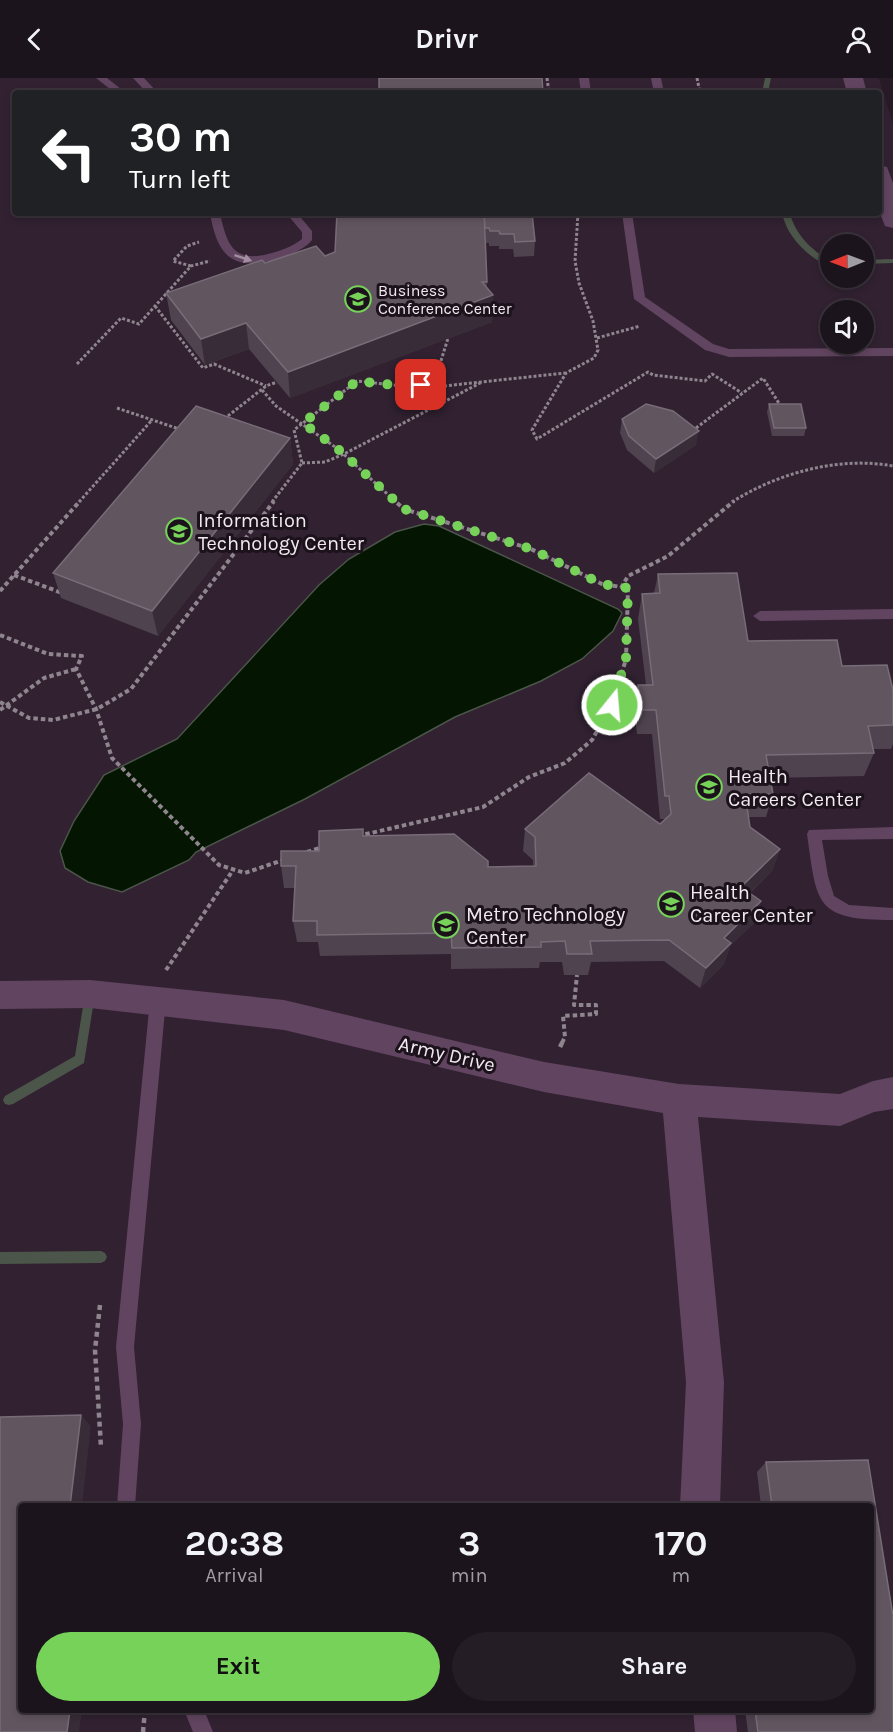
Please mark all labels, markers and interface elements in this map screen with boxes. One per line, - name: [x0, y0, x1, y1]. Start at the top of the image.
- icon: back: [18, 23, 51, 56]
- text: Drivr: [415, 23, 478, 55]
- icon: person: [842, 23, 875, 56]
- text: 30 m: [129, 112, 232, 162]
- icon: left: [30, 114, 108, 192]
- text: Turn left: [129, 163, 230, 195]
- north arrow: [820, 234, 874, 288]
- map controls: [820, 234, 874, 354]
- one-way arrow: [234, 254, 252, 263]
- place label: Business Conference Center: [378, 281, 512, 318]
- school or university icon: Business Conference Center: [343, 284, 373, 314]
- button: sound: [820, 300, 874, 354]
- pin: [395, 359, 446, 410]
- icon: arrive: [404, 368, 437, 401]
- place label: Information Technology Center: [198, 509, 365, 555]
- school or university icon: Information Technology Center: [164, 516, 194, 546]
- position arrow: [580, 673, 644, 737]
- place label: Health Careers Center: [728, 765, 862, 811]
- school or university icon: Health Careers Center: [694, 772, 724, 802]
- place label: Health Career Center: [690, 881, 813, 927]
- school or university icon: Health Career Center: [656, 889, 686, 919]
- place label: Metro Technology Center: [466, 903, 625, 949]
- school or university icon: Metro Technology Center: [431, 910, 461, 940]
- street label: Army Drive: [396, 1032, 497, 1077]
- text: 20:38: [184, 1522, 284, 1564]
- text: 3: [458, 1522, 480, 1564]
- text: 170: [654, 1522, 708, 1564]
- text: Arrival: [205, 1564, 264, 1587]
- text: min: [451, 1564, 488, 1587]
- text: m: [671, 1564, 690, 1587]
- button: Exit: [36, 1632, 440, 1701]
- button: Share: [452, 1632, 856, 1701]

